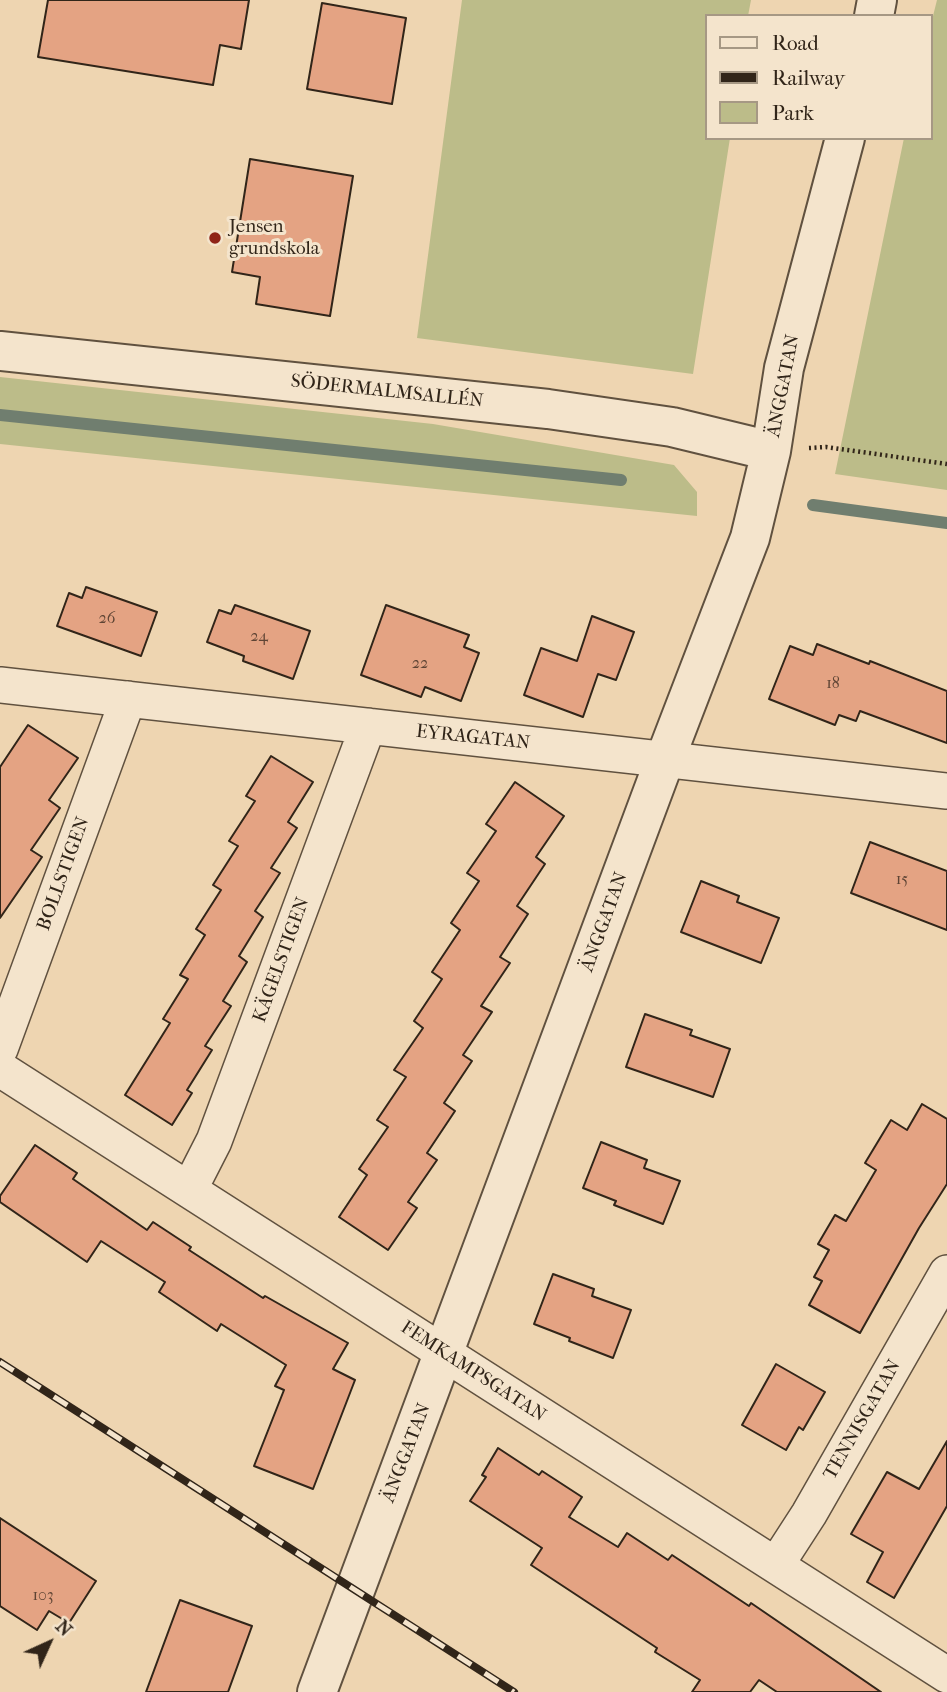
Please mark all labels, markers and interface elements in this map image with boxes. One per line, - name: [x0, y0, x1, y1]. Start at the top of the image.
- legend: [706, 14, 933, 140]
- text: Road: [772, 31, 819, 55]
- text: Railway: [772, 66, 845, 90]
- text: Park: [772, 101, 814, 125]
- place label: Jensen grundskola: [229, 216, 319, 260]
- marker: Jensen grundskola: [207, 230, 223, 246]
- street label: ÄNGGATAN: [763, 333, 805, 439]
- street label: SÖDERMALMSALLÉN: [289, 371, 485, 413]
- house number: 26: [99, 609, 115, 629]
- house number: 24: [250, 627, 268, 647]
- house number: 22: [412, 654, 428, 674]
- house number: 18: [826, 674, 840, 694]
- street label: EYRAGATAN: [415, 721, 531, 755]
- street label: BOLLSTIGEN: [33, 814, 95, 934]
- street label: ÄNGGATAN: [576, 869, 634, 975]
- house number: 15: [896, 870, 908, 890]
- street label: KÄGELSTIGEN: [249, 894, 315, 1026]
- street label: FEMKAMPSGATAN: [396, 1317, 550, 1427]
- street label: TENNISGATAN: [819, 1356, 907, 1484]
- street label: ÄNGGATAN: [378, 1400, 436, 1506]
- house number: 103: [32, 1586, 54, 1606]
- north arrow: [14, 1608, 84, 1678]
- text: N: [51, 1615, 77, 1641]

